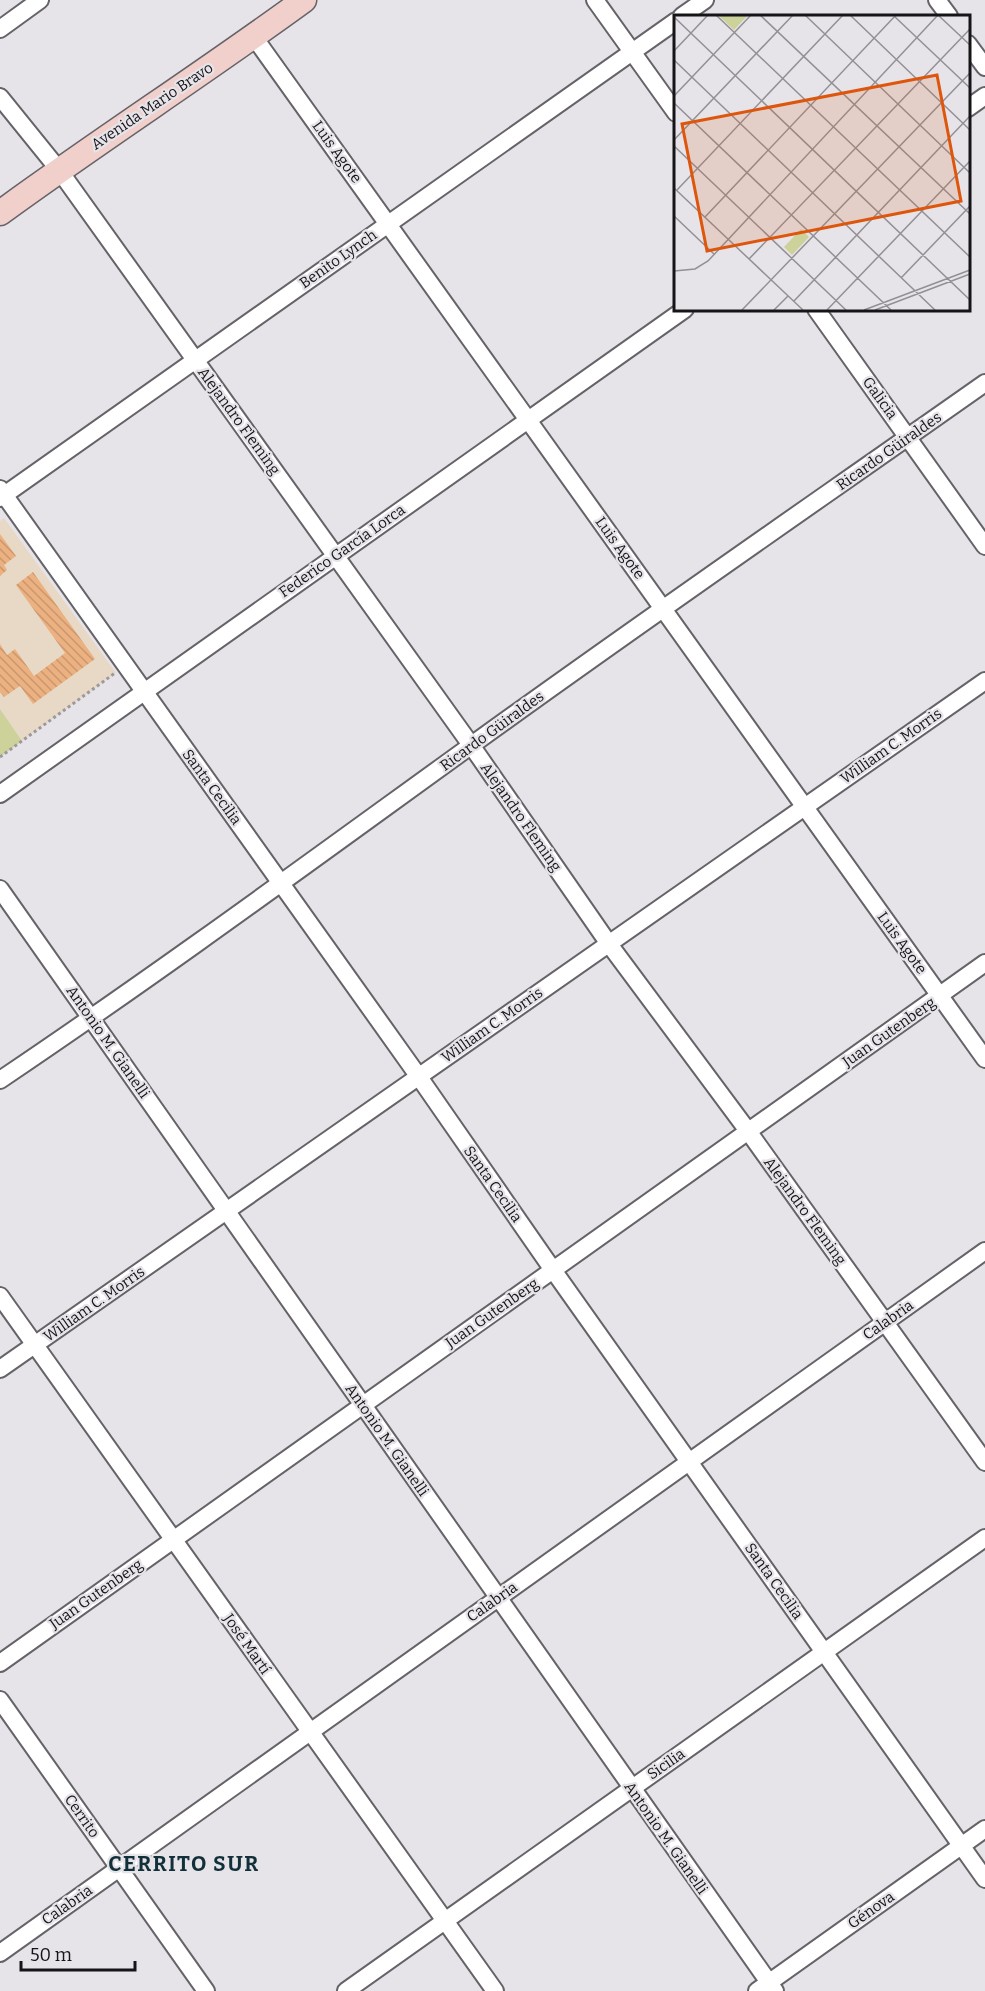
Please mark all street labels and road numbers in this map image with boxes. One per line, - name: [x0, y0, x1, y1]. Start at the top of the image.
- street label: Avenida Mario Bravo: [88, 59, 216, 153]
- street label: Luis Agote: [308, 117, 366, 187]
- street label: Benito Lynch: [296, 225, 381, 292]
- street label: Alejandro Fleming: [194, 364, 284, 478]
- street label: Galicia: [859, 373, 901, 423]
- street label: Ricardo Güiraldes: [833, 408, 945, 494]
- street label: Federico García Lorca: [275, 501, 409, 601]
- street label: Luis Agote: [591, 513, 649, 583]
- street label: Ricardo Güiraldes: [436, 687, 548, 775]
- street label: William C. Morris: [837, 704, 945, 788]
- street label: Santa Cecilia: [179, 746, 245, 828]
- street label: Alejandro Fleming: [477, 759, 565, 875]
- street label: Luis Agote: [873, 908, 931, 978]
- street label: Antonio M. Gianelli: [62, 982, 154, 1102]
- street label: William C. Morris: [438, 983, 546, 1067]
- street label: Juan Gutenberg: [838, 993, 939, 1071]
- street label: Santa Cecilia: [460, 1142, 526, 1226]
- street label: Alejandro Fleming: [760, 1154, 850, 1268]
- street label: William C. Morris: [40, 1262, 148, 1346]
- street label: Juan Gutenberg: [441, 1274, 542, 1352]
- street label: Calabria: [859, 1296, 917, 1344]
- street label: Antonio M. Gianelli: [341, 1380, 433, 1500]
- street label: Santa Cecilia: [741, 1539, 807, 1623]
- street label: Juan Gutenberg: [45, 1555, 146, 1633]
- street label: Calabria: [463, 1578, 521, 1626]
- street label: José Martí: [219, 1609, 275, 1678]
- street label: Sicilia: [644, 1745, 688, 1783]
- street label: Antonio M. Gianelli: [620, 1778, 712, 1898]
- street label: Cerrito: [61, 1791, 103, 1841]
- street label: Calabria: [38, 1881, 96, 1929]
- street label: Génova: [844, 1887, 898, 1933]

